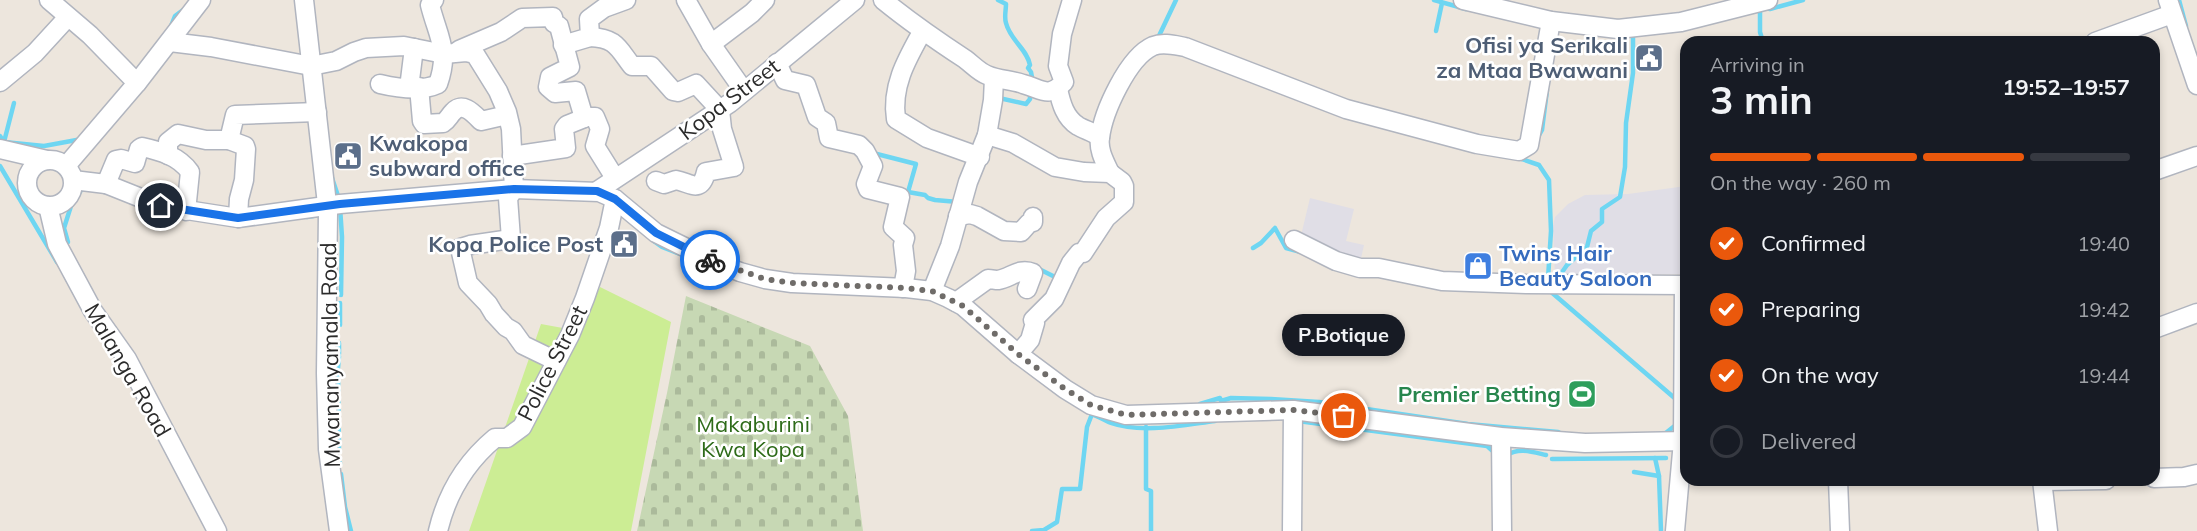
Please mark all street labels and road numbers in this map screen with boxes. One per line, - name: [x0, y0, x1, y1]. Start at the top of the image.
- street label: Kopa Street: [673, 52, 785, 146]
- street label: Mwananyamala Road: [314, 242, 346, 468]
- street label: Malanga Road: [78, 298, 178, 442]
- street label: Police Street: [511, 300, 593, 426]

